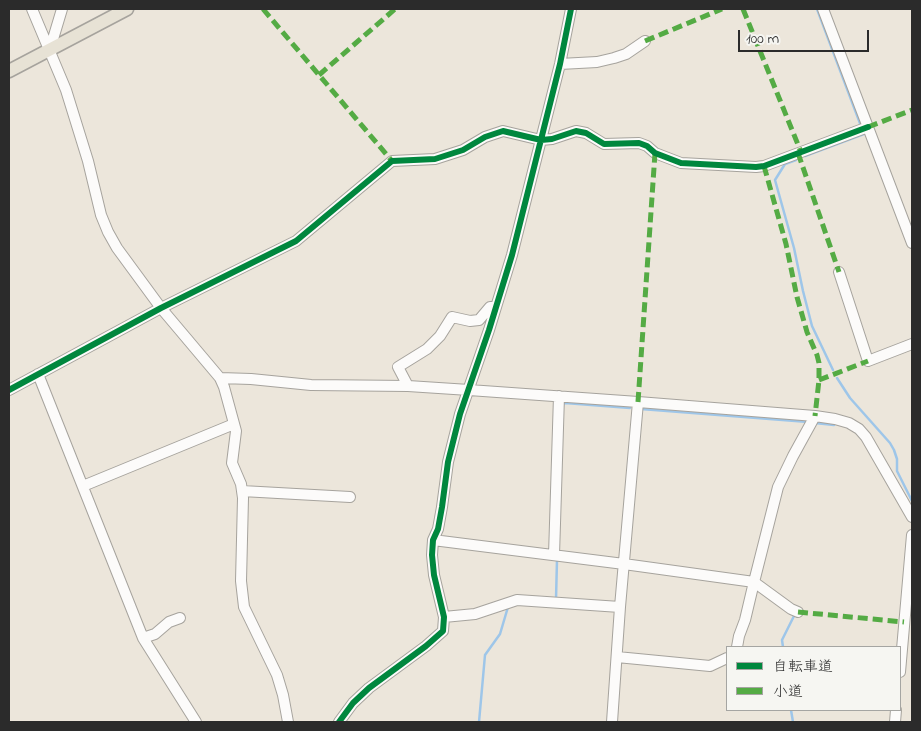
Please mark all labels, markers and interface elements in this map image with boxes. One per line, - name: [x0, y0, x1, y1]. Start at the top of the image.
- scale bar: [741, 20, 872, 52]
- text: 100 m: [746, 28, 779, 50]
- legend: [726, 646, 901, 711]
- text: 自転車道: [773, 656, 833, 678]
- text: 小道: [773, 681, 803, 703]

